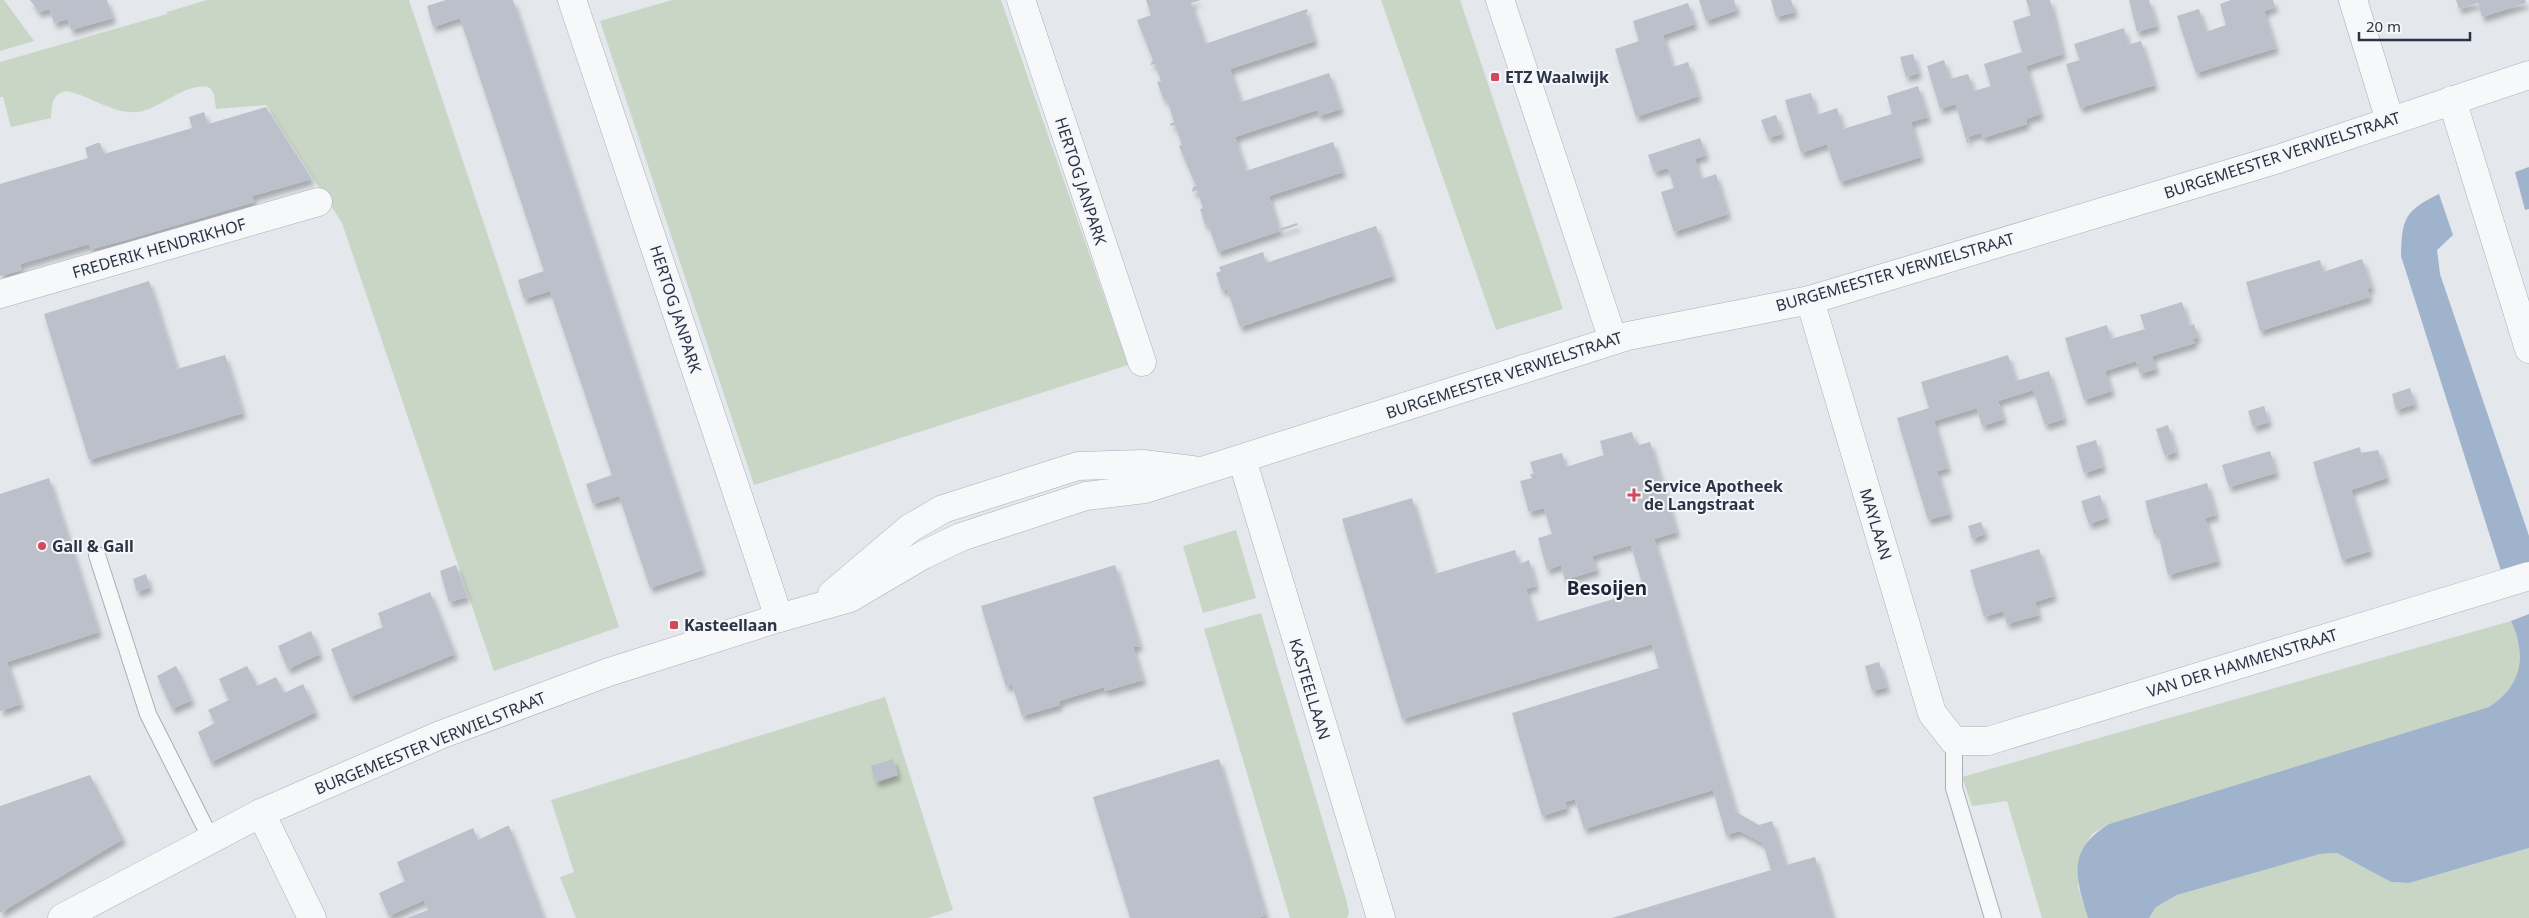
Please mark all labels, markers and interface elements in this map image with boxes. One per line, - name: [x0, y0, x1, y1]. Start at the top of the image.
- scale bar: [2359, 10, 2470, 42]
- text: 20 m: [2366, 16, 2401, 36]
- place label: ETZ Waalwijk: [1505, 66, 1609, 88]
- marker: ETZ Waalwijk: [1489, 71, 1501, 83]
- street label: BURGEMEESTER VERWIELSTRAAT: [2161, 106, 2403, 204]
- street label: HERTOG JANPARK: [1050, 114, 1112, 248]
- street label: FREDERIK HENDRIKHOF: [70, 213, 248, 283]
- street label: BURGEMEESTER VERWIELSTRAAT: [1773, 227, 2017, 317]
- street label: HERTOG JANPARK: [645, 242, 707, 376]
- street label: BURGEMEESTER VERWIELSTRAAT: [1383, 326, 1625, 424]
- place label: Service Apotheek de Langstraat: [1644, 475, 1783, 515]
- street label: MAYLAAN: [1855, 485, 1897, 563]
- marker: Service Apotheek de Langstraat: [1628, 489, 1640, 501]
- place label: Gall & Gall: [52, 535, 134, 557]
- marker: Gall & Gall: [36, 540, 48, 552]
- district label: Besoijen: [1567, 575, 1647, 601]
- place label: Kasteellaan: [684, 614, 777, 636]
- marker: Kasteellaan: [668, 619, 680, 631]
- street label: VAN DER HAMMENSTRAAT: [2144, 623, 2340, 702]
- street label: KASTEELLAAN: [1284, 636, 1336, 742]
- street label: BURGEMEESTER VERWIELSTRAAT: [311, 686, 549, 800]

